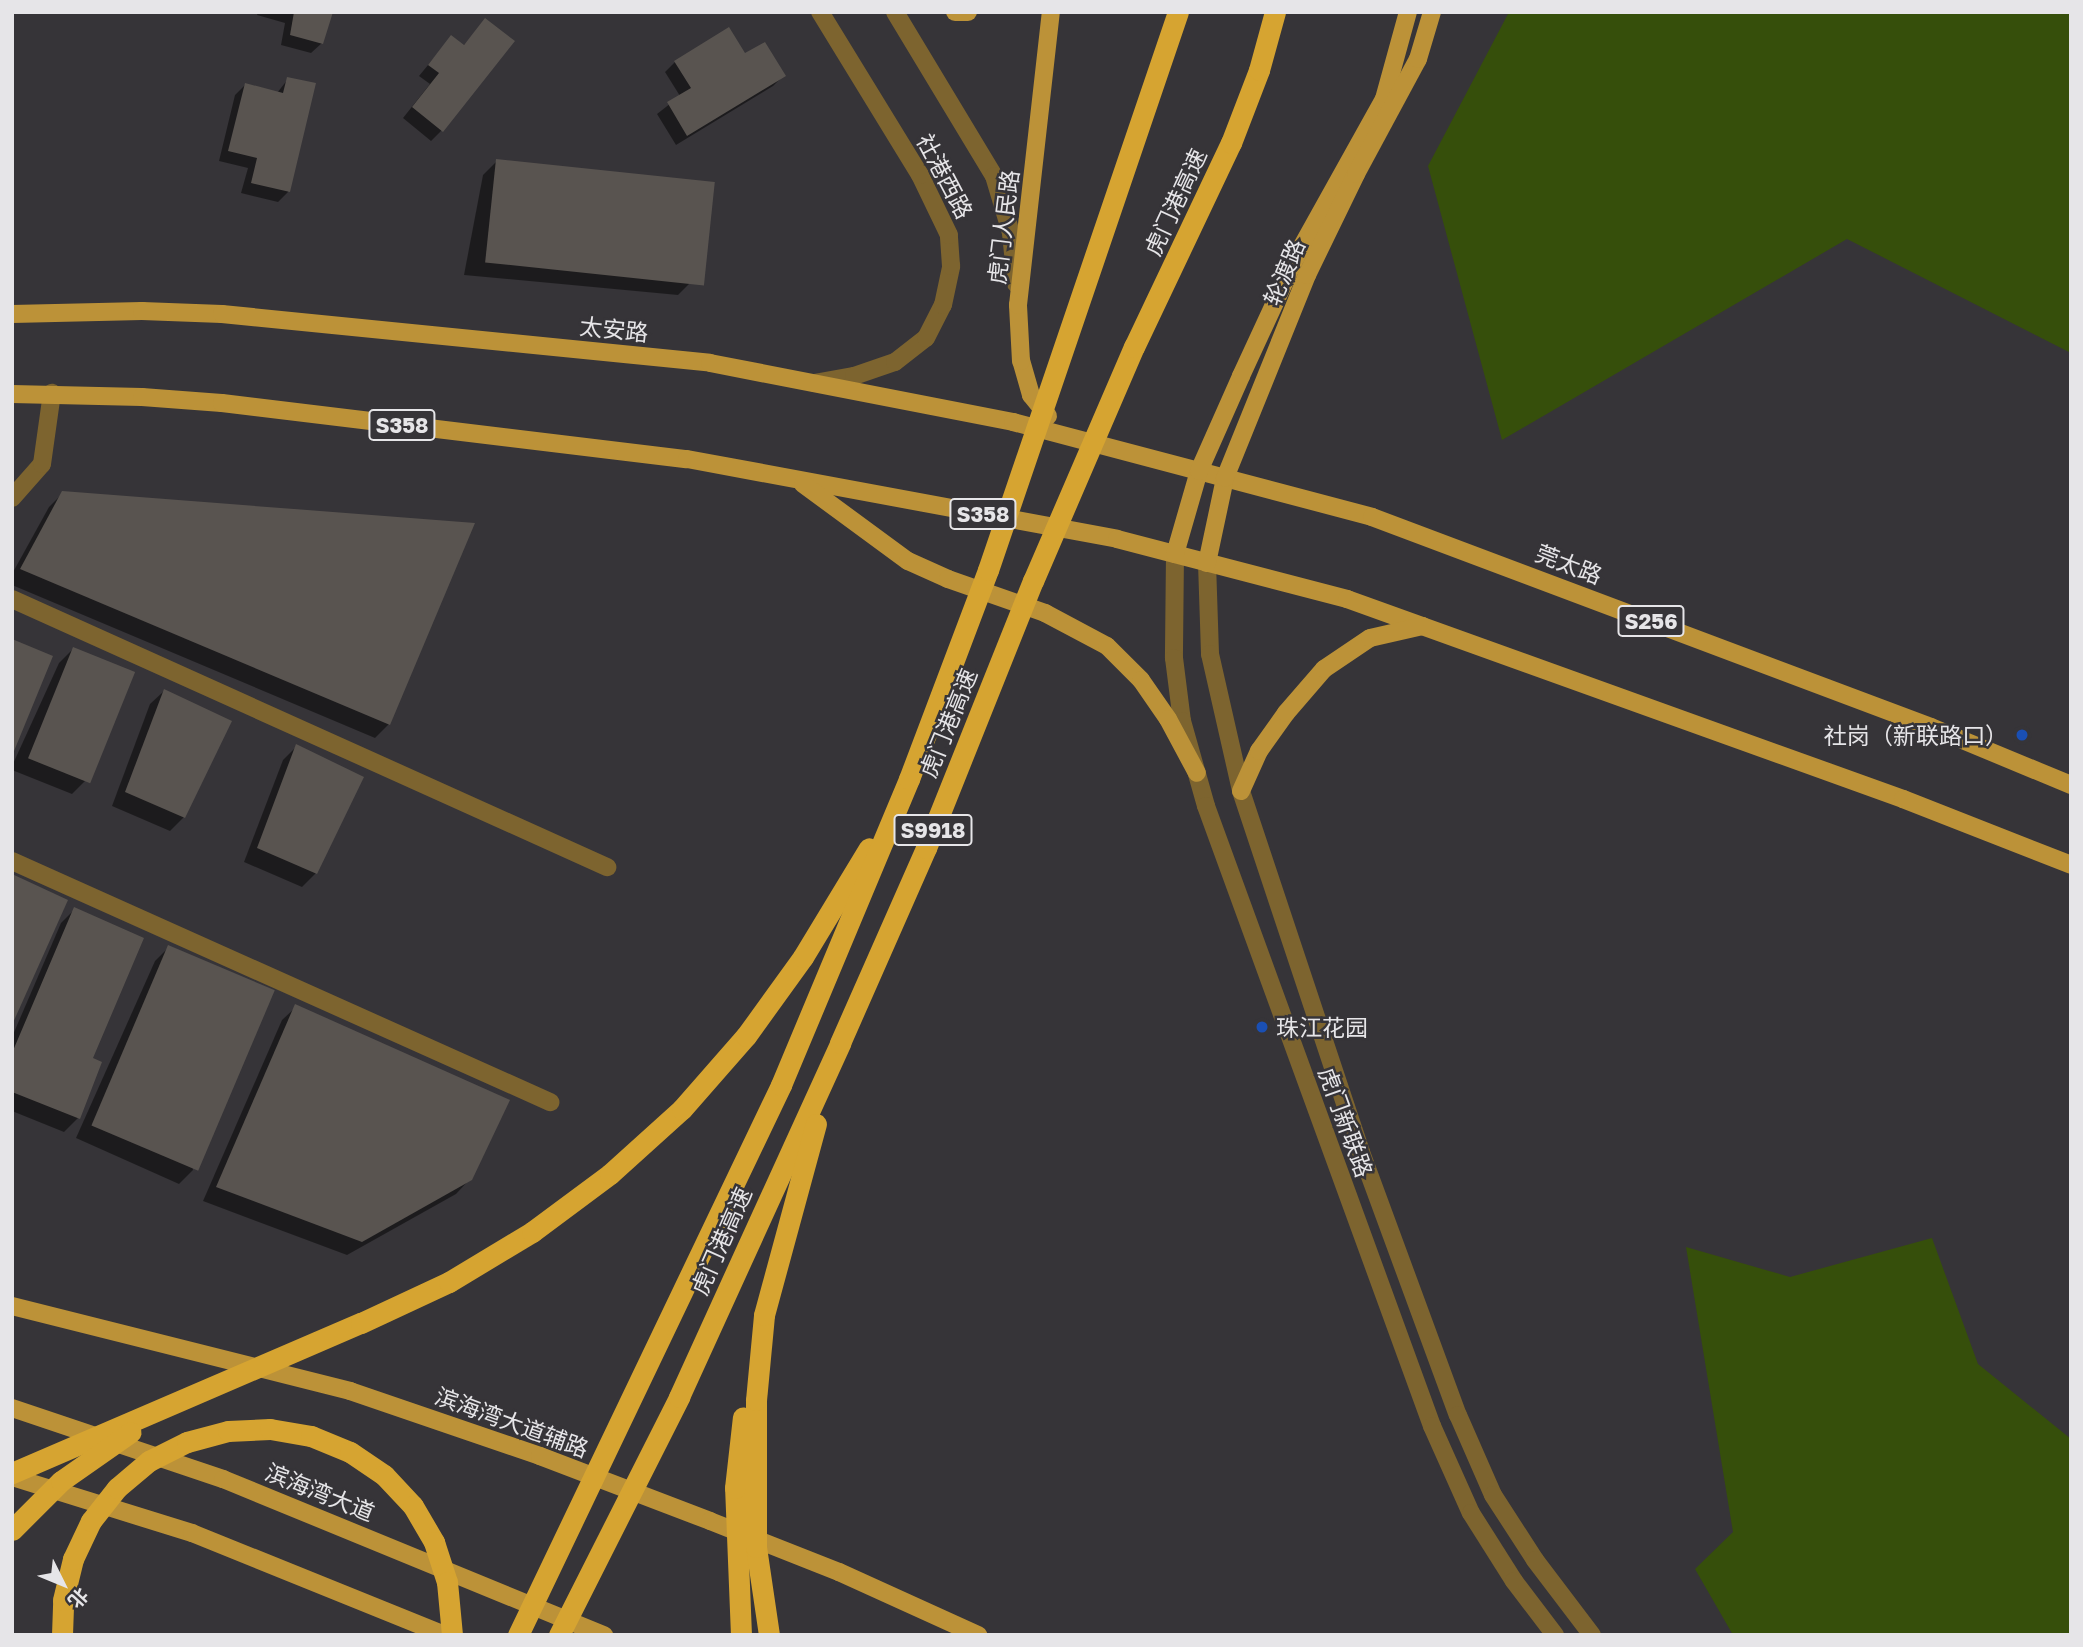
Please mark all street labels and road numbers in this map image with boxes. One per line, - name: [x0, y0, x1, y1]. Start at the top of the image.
- street label: 社港西路: [911, 129, 979, 223]
- street label: 虎门港高速: [1138, 144, 1212, 260]
- street label: 虎门人民路: [982, 168, 1024, 286]
- street label: 轮渡路: [1258, 235, 1310, 309]
- street label: 太安路: [578, 312, 650, 346]
- road number: S358: [367, 408, 437, 442]
- road number: S358: [948, 496, 1018, 532]
- street label: 莞太路: [1532, 539, 1606, 589]
- road number: S256: [1616, 604, 1686, 638]
- street label: 虎门港高速: [914, 665, 982, 781]
- road number: S9918: [893, 812, 973, 848]
- street label: 虎门新联路: [1313, 1063, 1379, 1181]
- street label: 虎门港高速: [685, 1183, 757, 1299]
- street label: 滨海湾大道辅路: [432, 1381, 592, 1463]
- street label: 滨海湾大道: [262, 1458, 378, 1526]

